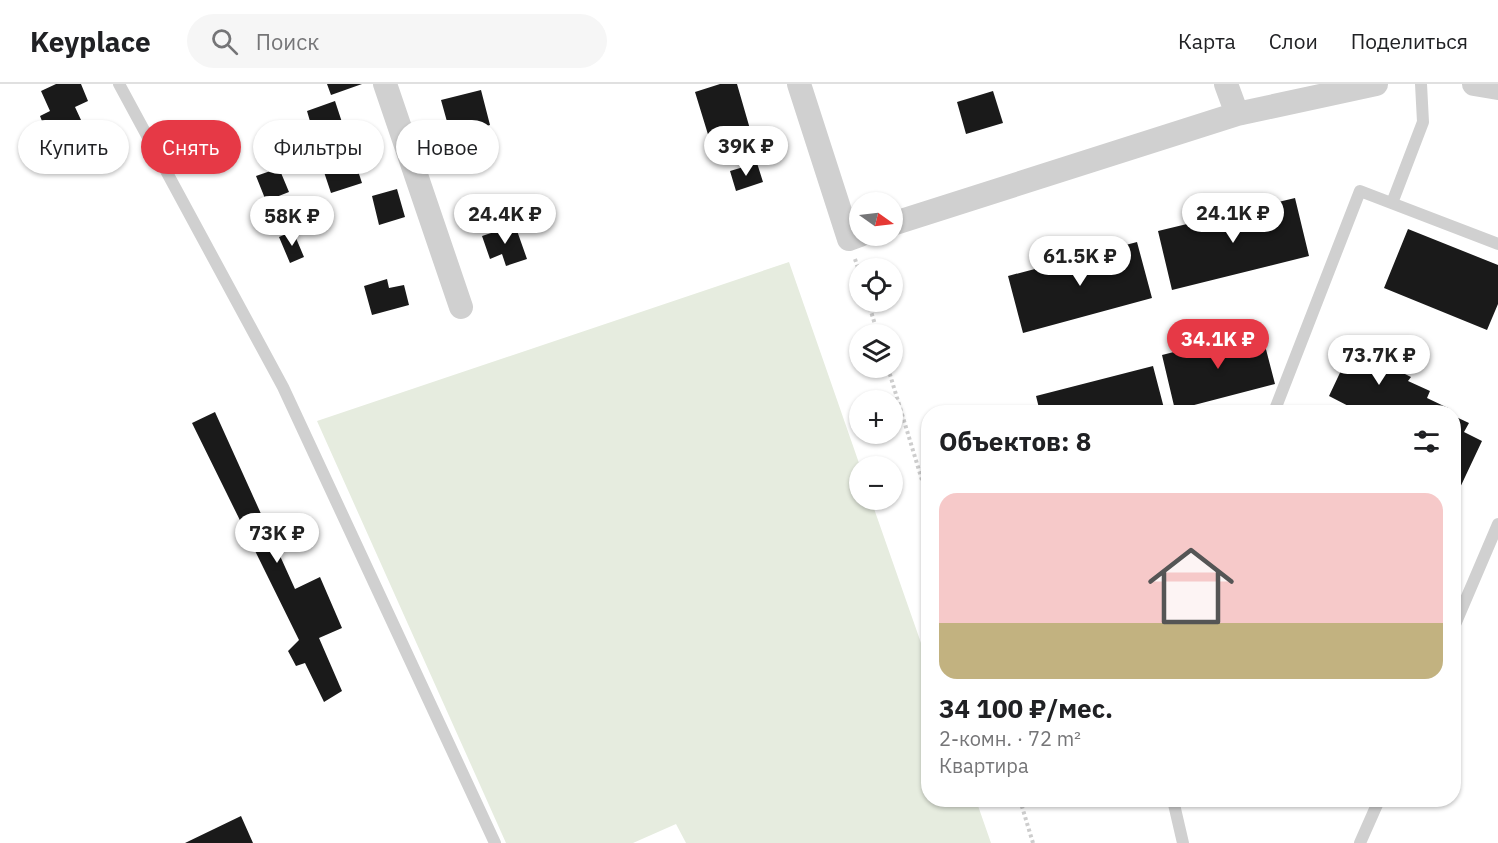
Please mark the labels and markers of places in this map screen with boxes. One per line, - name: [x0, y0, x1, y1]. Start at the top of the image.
- pin: 39K ₽: [704, 126, 788, 177]
- pin: 24.1K ₽: [1178, 193, 1288, 244]
- pin: 24.4K ₽: [450, 194, 560, 245]
- pin: 58K ₽: [250, 196, 334, 247]
- pin: 61.5K ₽: [1025, 236, 1135, 287]
- pin: 34.1K ₽: [1163, 319, 1273, 370]
- pin: 73.7K ₽: [1324, 335, 1434, 386]
- pin: 73K ₽: [235, 513, 319, 564]

